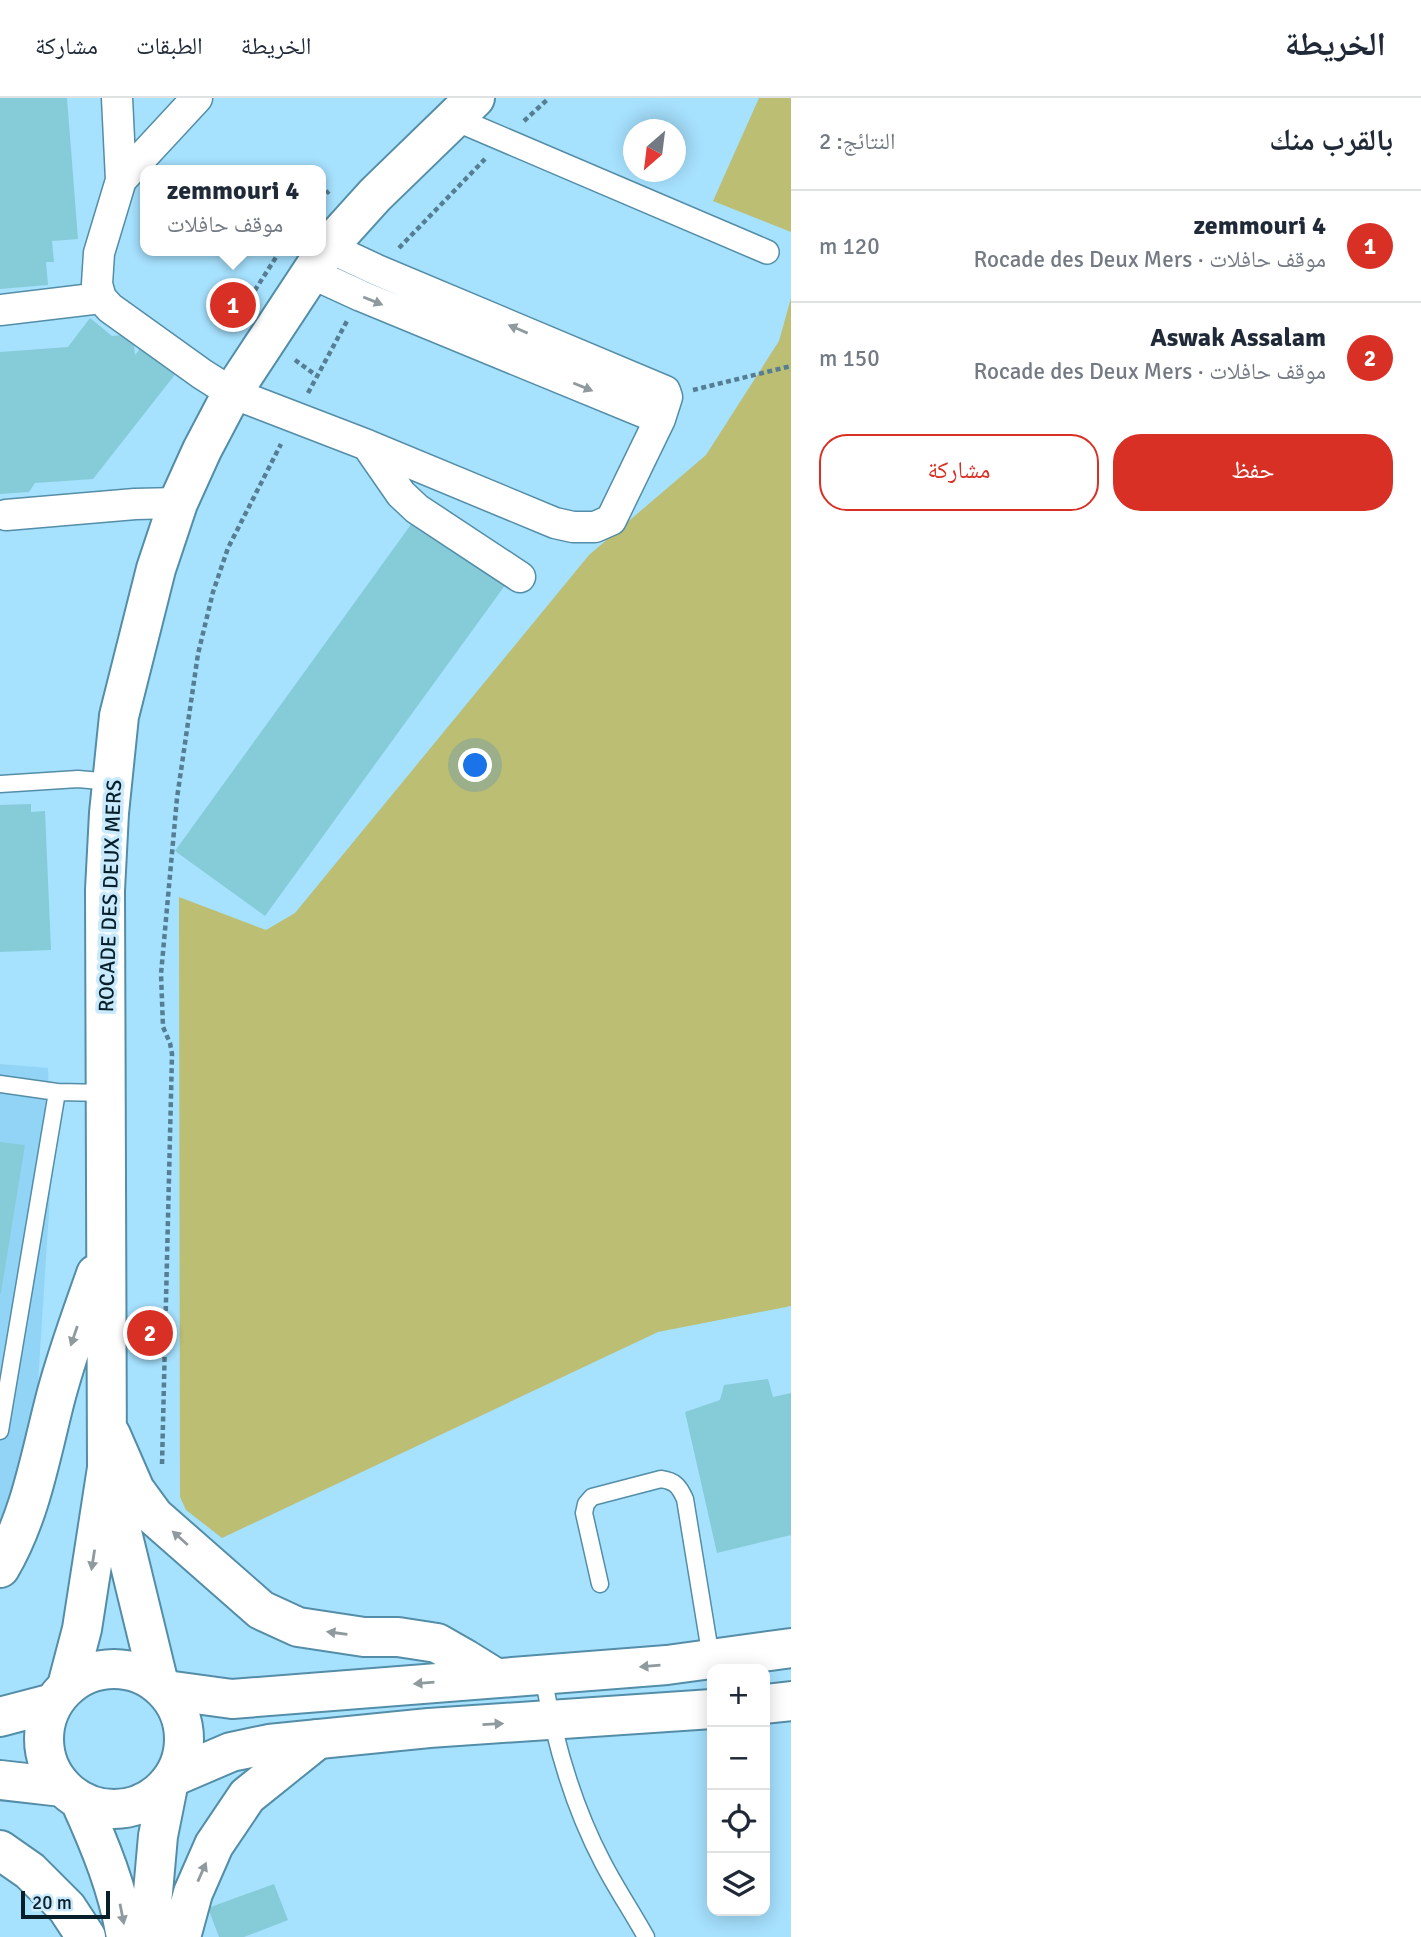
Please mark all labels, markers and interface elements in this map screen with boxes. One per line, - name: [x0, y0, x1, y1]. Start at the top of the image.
- text: الخريطة: [1285, 24, 1386, 65]
- text: مشاركة: [35, 31, 98, 61]
- text: الطبقات: [136, 31, 203, 61]
- text: الخريطة: [241, 31, 311, 61]
- north arrow: [623, 119, 686, 182]
- text: بالقرب منك: [1269, 122, 1393, 159]
- text: النتائج: 2: [819, 127, 895, 156]
- popup: [140, 165, 326, 256]
- text: zemmouri 4: [167, 175, 299, 207]
- text: موقف حافلات: [167, 210, 283, 239]
- text: zemmouri 4: [1193, 210, 1326, 242]
- text: 120 m: [819, 232, 880, 261]
- text: 1: [1364, 232, 1376, 261]
- text: موقف حافلات · Rocade des Deux Mers: [973, 245, 1326, 274]
- pin: 1: [210, 279, 256, 331]
- one-way arrow: [363, 295, 384, 306]
- text: Aswak Assalam: [1150, 322, 1326, 354]
- one-way arrow: [508, 323, 529, 334]
- text: 150 m: [819, 344, 880, 373]
- text: 2: [1364, 344, 1376, 373]
- text: موقف حافلات · Rocade des Deux Mers: [973, 357, 1326, 386]
- one-way arrow: [573, 382, 594, 393]
- button: مشاركة: [819, 434, 1099, 511]
- button: حفظ: [1113, 434, 1393, 511]
- your location: [458, 748, 492, 782]
- street label: ROCADE DES DEUX MERS: [93, 779, 127, 1013]
- pin: 2: [127, 1307, 173, 1359]
- one-way arrow: [68, 1326, 79, 1347]
- one-way arrow: [172, 1531, 189, 1547]
- one-way arrow: [87, 1549, 98, 1571]
- one-way arrow: [326, 1627, 348, 1638]
- one-way arrow: [639, 1661, 661, 1672]
- map controls: [707, 1664, 770, 1916]
- button: +: [707, 1664, 770, 1727]
- one-way arrow: [412, 1678, 434, 1689]
- one-way arrow: [483, 1719, 505, 1730]
- button: −: [707, 1727, 770, 1790]
- button: locate: [707, 1790, 770, 1853]
- button: layers: [707, 1853, 770, 1916]
- one-way arrow: [196, 1862, 208, 1882]
- scale bar: [21, 1888, 110, 1920]
- text: 20 m: [32, 1891, 72, 1915]
- one-way arrow: [116, 1903, 127, 1925]

